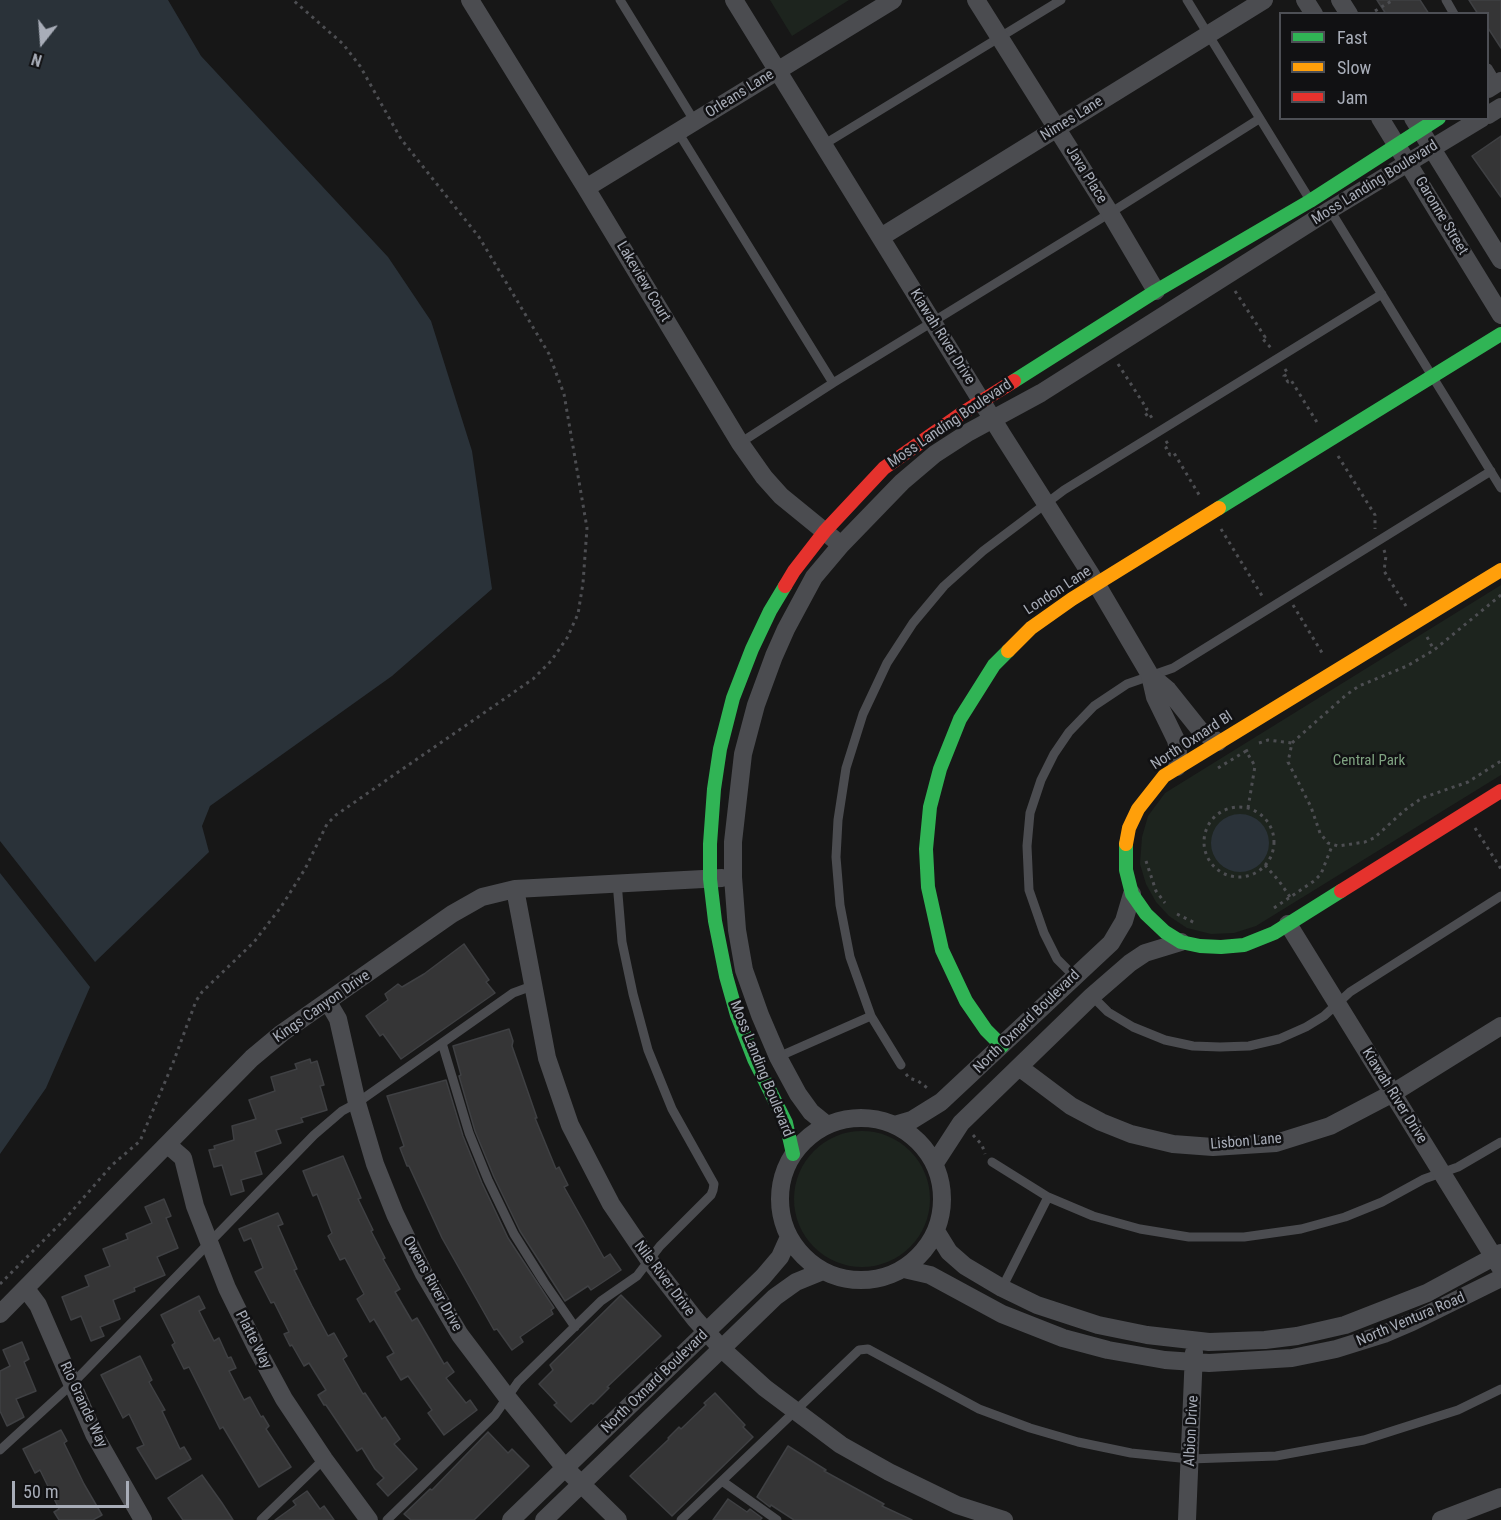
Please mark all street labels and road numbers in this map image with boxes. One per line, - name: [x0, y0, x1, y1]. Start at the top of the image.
- street label: Orleans Lane: [702, 66, 778, 122]
- street label: Nimes Lane: [1038, 93, 1106, 145]
- street label: Moss Landing Boulevard: [1309, 137, 1441, 229]
- street label: Java Place: [1061, 143, 1111, 207]
- street label: Garonne Street: [1411, 174, 1471, 258]
- street label: Lakeview Court: [612, 239, 674, 325]
- street label: Kiawah River Drive: [905, 286, 979, 388]
- street label: Moss Landing Boulevard: [885, 376, 1015, 472]
- street label: London Lane: [1021, 563, 1095, 619]
- street label: North Oxnard Bl: [1148, 708, 1236, 774]
- street label: Kings Canyon Drive: [270, 967, 374, 1047]
- street label: North Oxnard Boulevard: [970, 967, 1084, 1077]
- street label: Moss Landing Boulevard: [725, 998, 797, 1140]
- street label: Kiawah River Drive: [1357, 1045, 1431, 1147]
- street label: Lisbon Lane: [1210, 1130, 1282, 1154]
- street label: Owens River Drive: [398, 1233, 466, 1335]
- street label: Nile River Drive: [630, 1238, 698, 1320]
- street label: North Ventura Road: [1354, 1289, 1468, 1351]
- street label: Platte Way: [231, 1308, 275, 1372]
- street label: North Oxnard Boulevard: [598, 1327, 712, 1437]
- street label: Rio Grande Way: [55, 1359, 111, 1451]
- street label: Albion Drive: [1181, 1395, 1203, 1467]

